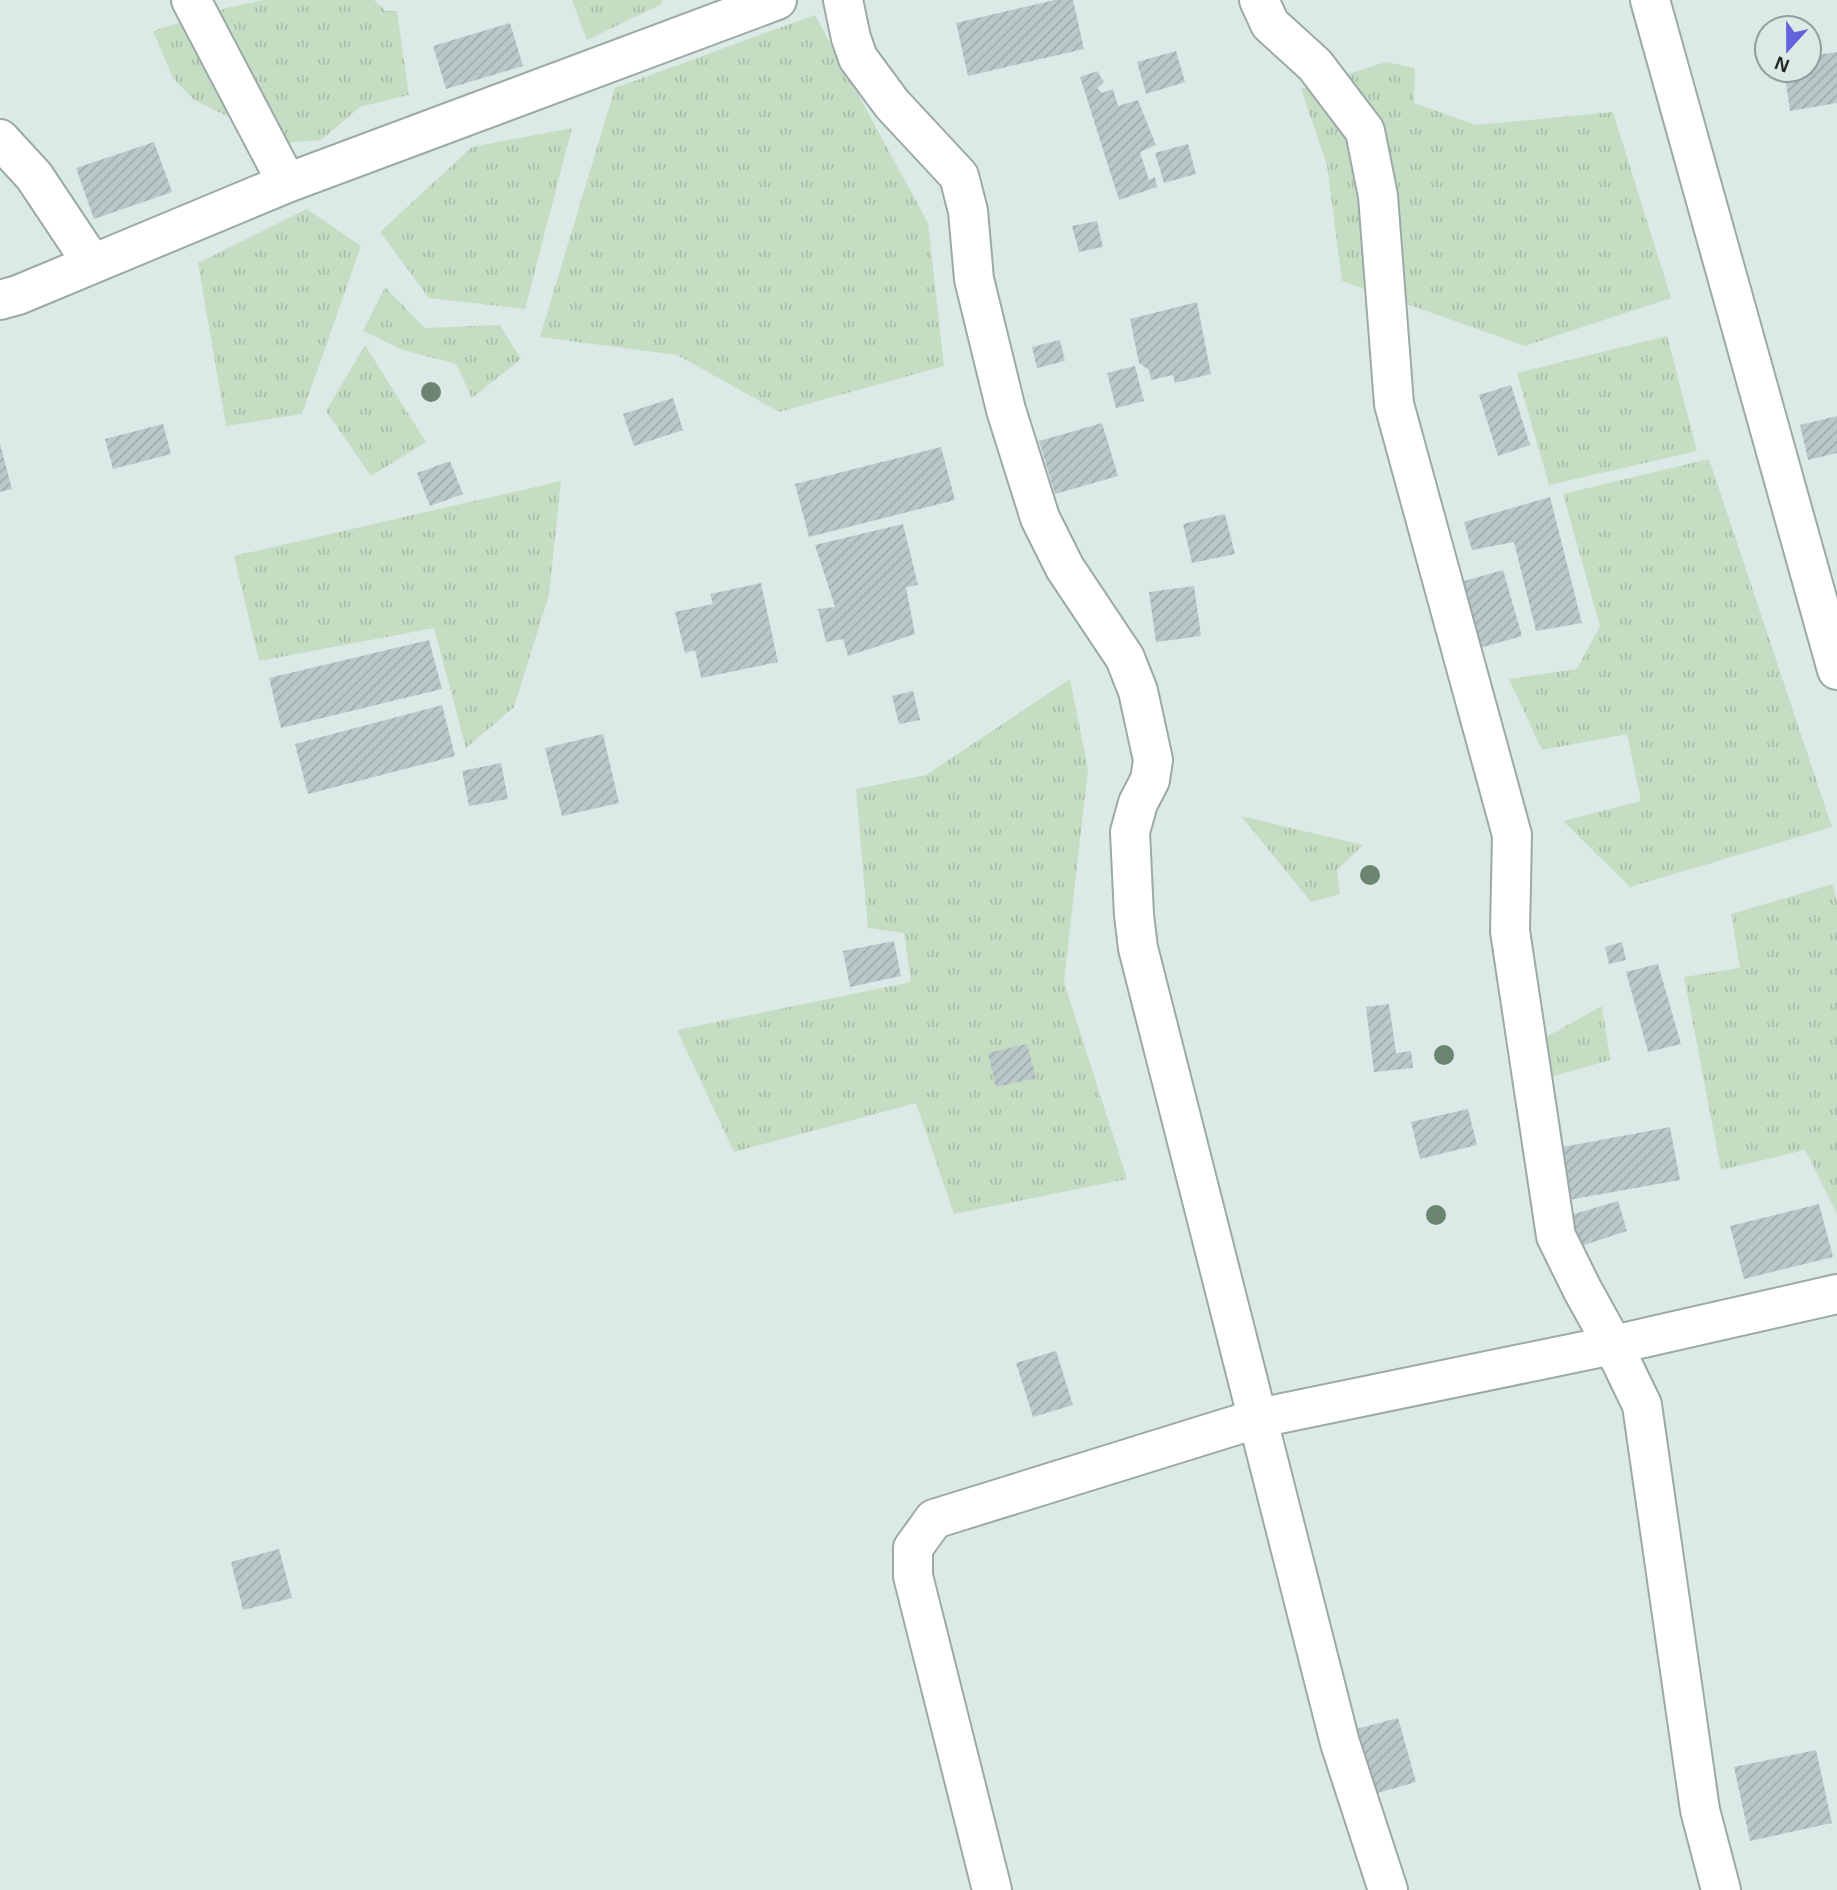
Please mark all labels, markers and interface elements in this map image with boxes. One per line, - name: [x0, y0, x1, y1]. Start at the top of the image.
- north arrow: [1753, 14, 1823, 84]
- text: N: [1772, 52, 1792, 77]

